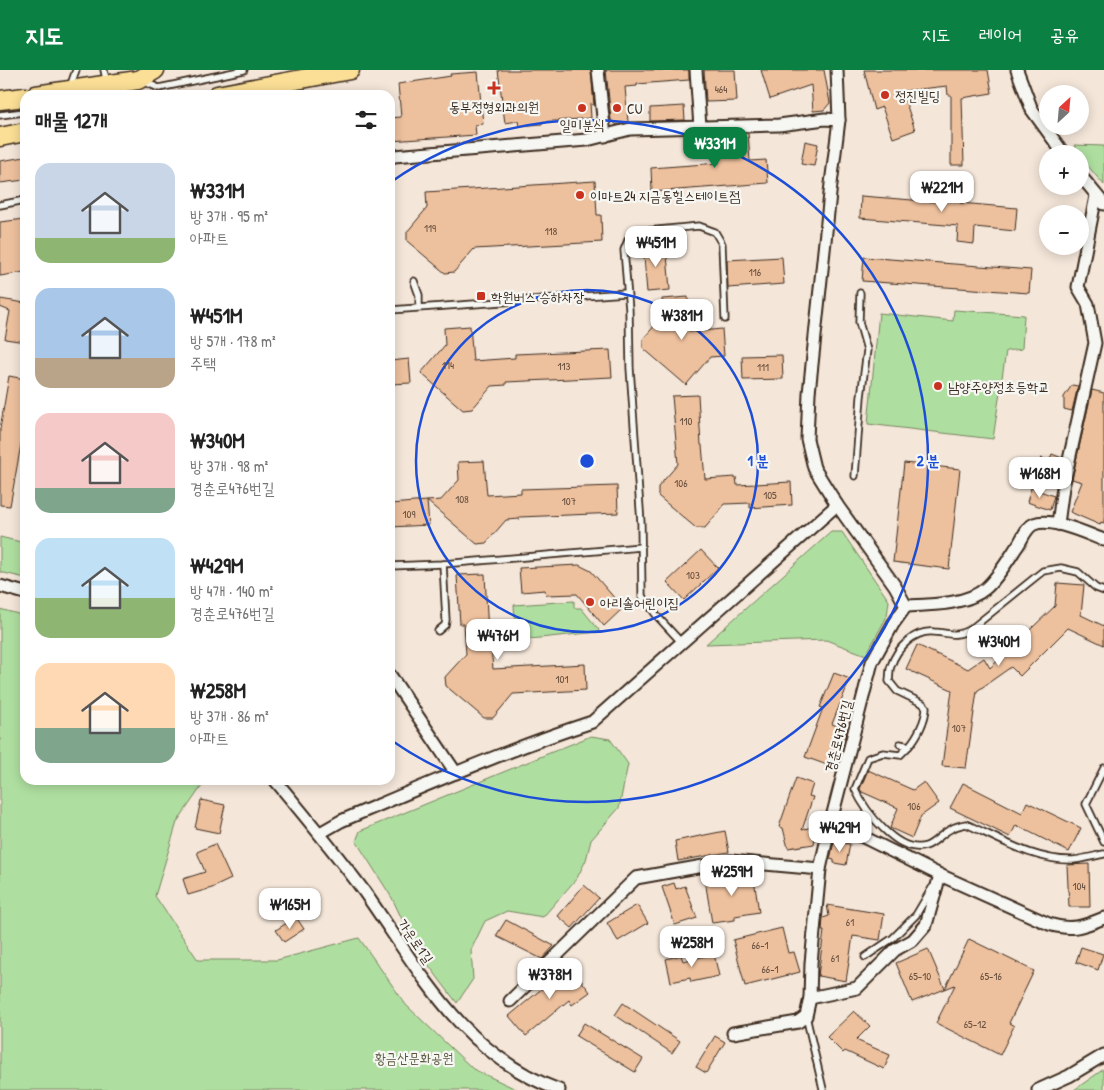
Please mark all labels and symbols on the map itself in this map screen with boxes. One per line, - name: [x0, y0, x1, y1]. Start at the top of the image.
- marker: 동부정형외과의원: [487, 81, 501, 95]
- house number: 464: [715, 82, 727, 96]
- north arrow: [1039, 85, 1089, 135]
- place label: 정진빌딩: [895, 86, 940, 105]
- marker: 정진빌딩: [879, 89, 891, 101]
- place label: 동부정형외과의원: [449, 97, 539, 116]
- place label: CU: [627, 99, 643, 118]
- marker: 일미분식: [576, 102, 588, 114]
- marker: CU: [611, 102, 623, 114]
- place label: 일미분식: [559, 115, 605, 134]
- pin: ₩331M: [680, 126, 750, 169]
- pin: ₩221M: [907, 170, 977, 213]
- place label: 이마트24 지금동힐스테이트점: [590, 186, 740, 205]
- marker: 이마트24 지금동힐스테이트점: [574, 189, 586, 201]
- house number: 119: [424, 221, 436, 235]
- house number: 118: [545, 224, 558, 238]
- pin: ₩451M: [621, 226, 691, 268]
- house number: 116: [749, 265, 762, 279]
- place label: 학원버스 승하차장: [491, 287, 585, 306]
- marker: 학원버스 승하차장: [475, 290, 487, 302]
- pin: ₩381M: [647, 298, 717, 341]
- house number: 114: [442, 358, 454, 372]
- house number: 113: [558, 359, 571, 373]
- house number: 111: [757, 360, 769, 374]
- place label: 남양주양정초등학교: [948, 377, 1049, 396]
- marker: 남양주양정초등학교: [932, 380, 944, 392]
- house number: 110: [680, 414, 693, 428]
- text: 1 분: [748, 450, 768, 471]
- text: 2 분: [917, 450, 939, 471]
- centre of rings: [578, 452, 596, 470]
- pin: ₩168M: [1005, 456, 1075, 499]
- house number: 106: [674, 476, 688, 490]
- house number: 105: [763, 488, 777, 502]
- house number: 108: [455, 492, 469, 506]
- house number: 107: [562, 494, 576, 508]
- house number: 109: [403, 507, 415, 521]
- house number: 103: [686, 568, 700, 582]
- place label: 아리솔어린이집: [600, 593, 679, 612]
- marker: 아리솔어린이집: [584, 596, 596, 608]
- pin: ₩476M: [463, 618, 533, 661]
- pin: ₩340M: [964, 624, 1034, 667]
- house number: 101: [556, 672, 568, 686]
- street label: 경춘로476번길: [820, 697, 856, 774]
- house number: 107: [952, 721, 966, 735]
- house number: 106: [907, 799, 921, 813]
- pin: ₩429M: [805, 810, 875, 853]
- pin: ₩259M: [697, 854, 767, 897]
- house number: 104: [1072, 879, 1086, 893]
- pin: ₩165M: [255, 888, 325, 930]
- street label: 가운로1길: [394, 915, 439, 968]
- house number: 61: [846, 915, 854, 929]
- pin: ₩258M: [657, 926, 727, 968]
- house number: 66-1: [751, 938, 769, 952]
- house number: 61: [831, 951, 839, 965]
- pin: ₩378M: [515, 958, 585, 1000]
- house number: 66-1: [761, 962, 779, 976]
- house number: 65-10: [909, 969, 931, 983]
- house number: 65-16: [980, 969, 1003, 983]
- house number: 65-12: [964, 1017, 986, 1031]
- park label: 황금산문화공원: [375, 1048, 453, 1067]

